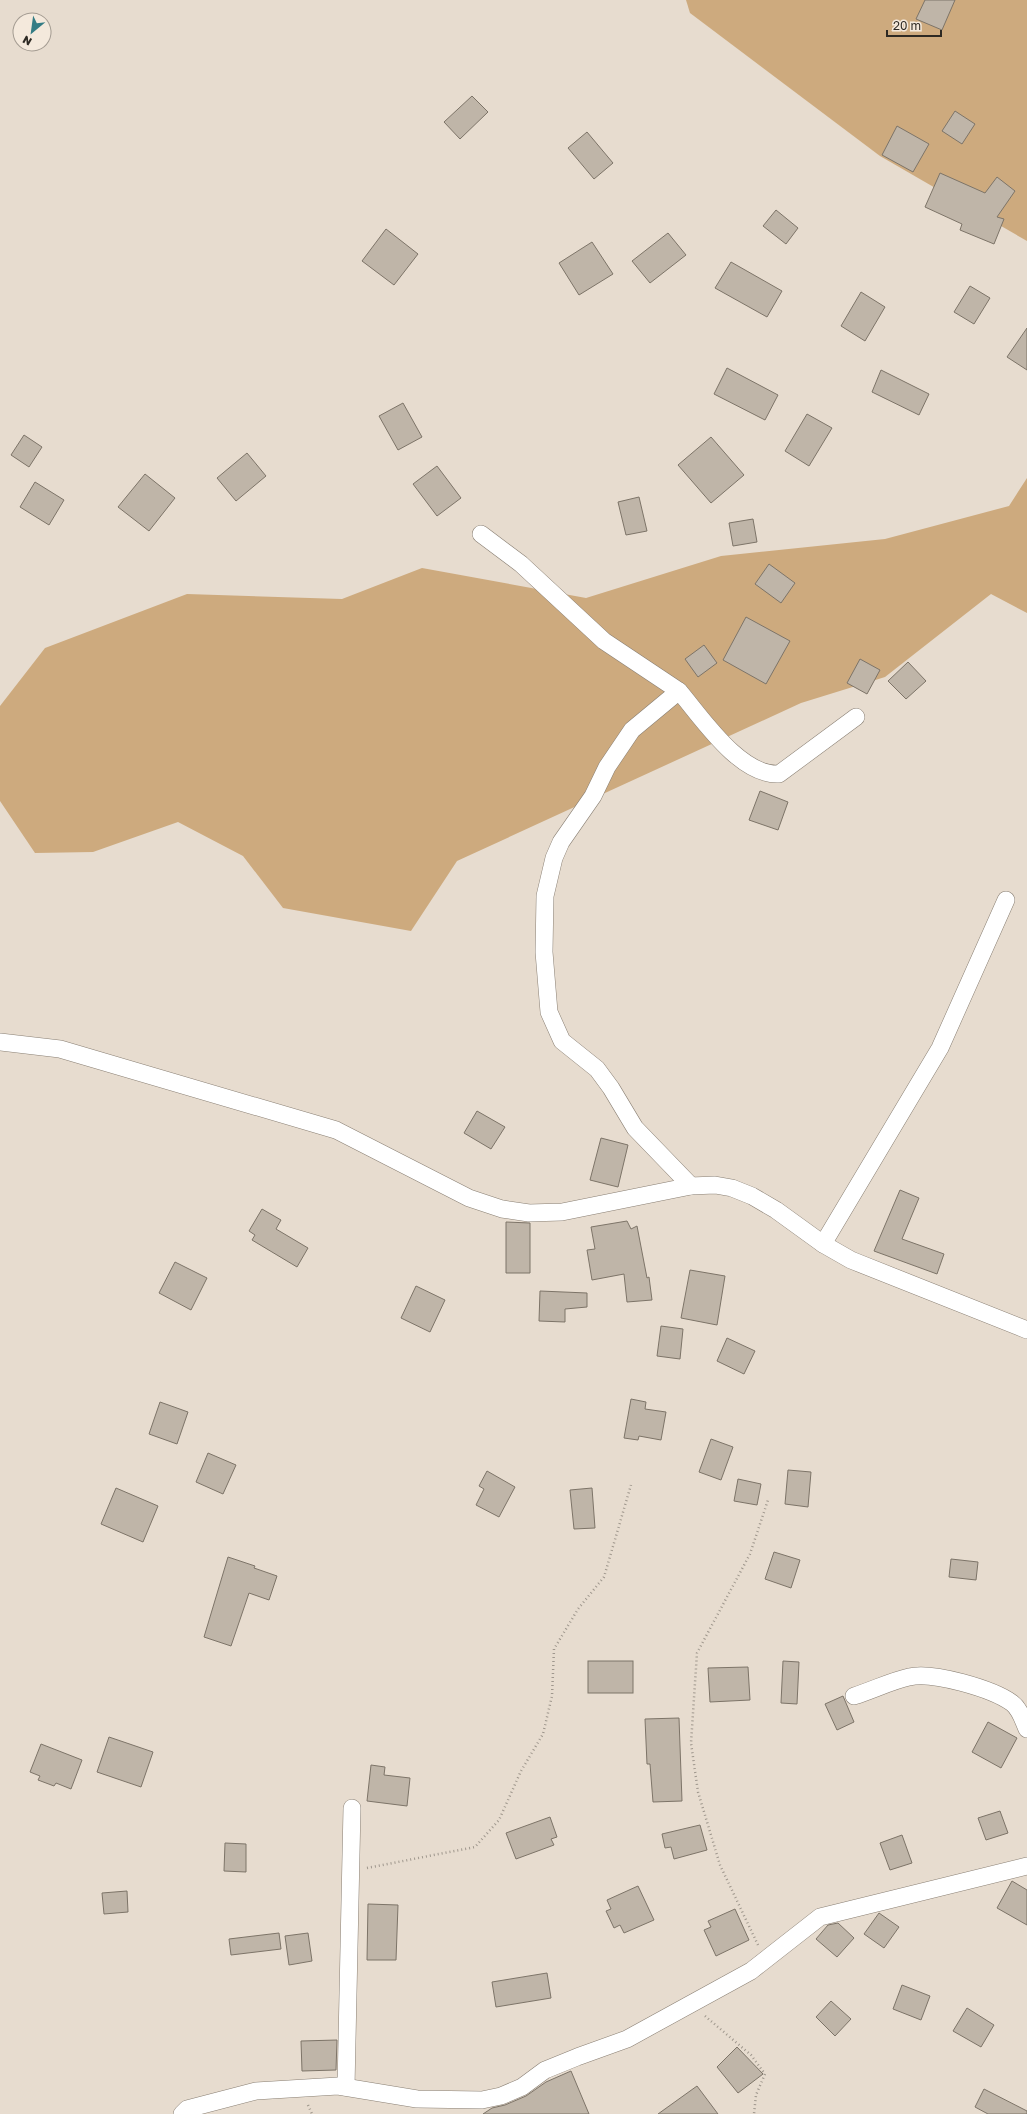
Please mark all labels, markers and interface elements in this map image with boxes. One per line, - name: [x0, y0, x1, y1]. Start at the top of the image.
- north arrow: [12, 12, 52, 52]
- scale bar: [887, 12, 941, 38]
- text: 20 m: [893, 18, 921, 33]
- text: N: [20, 33, 34, 49]

